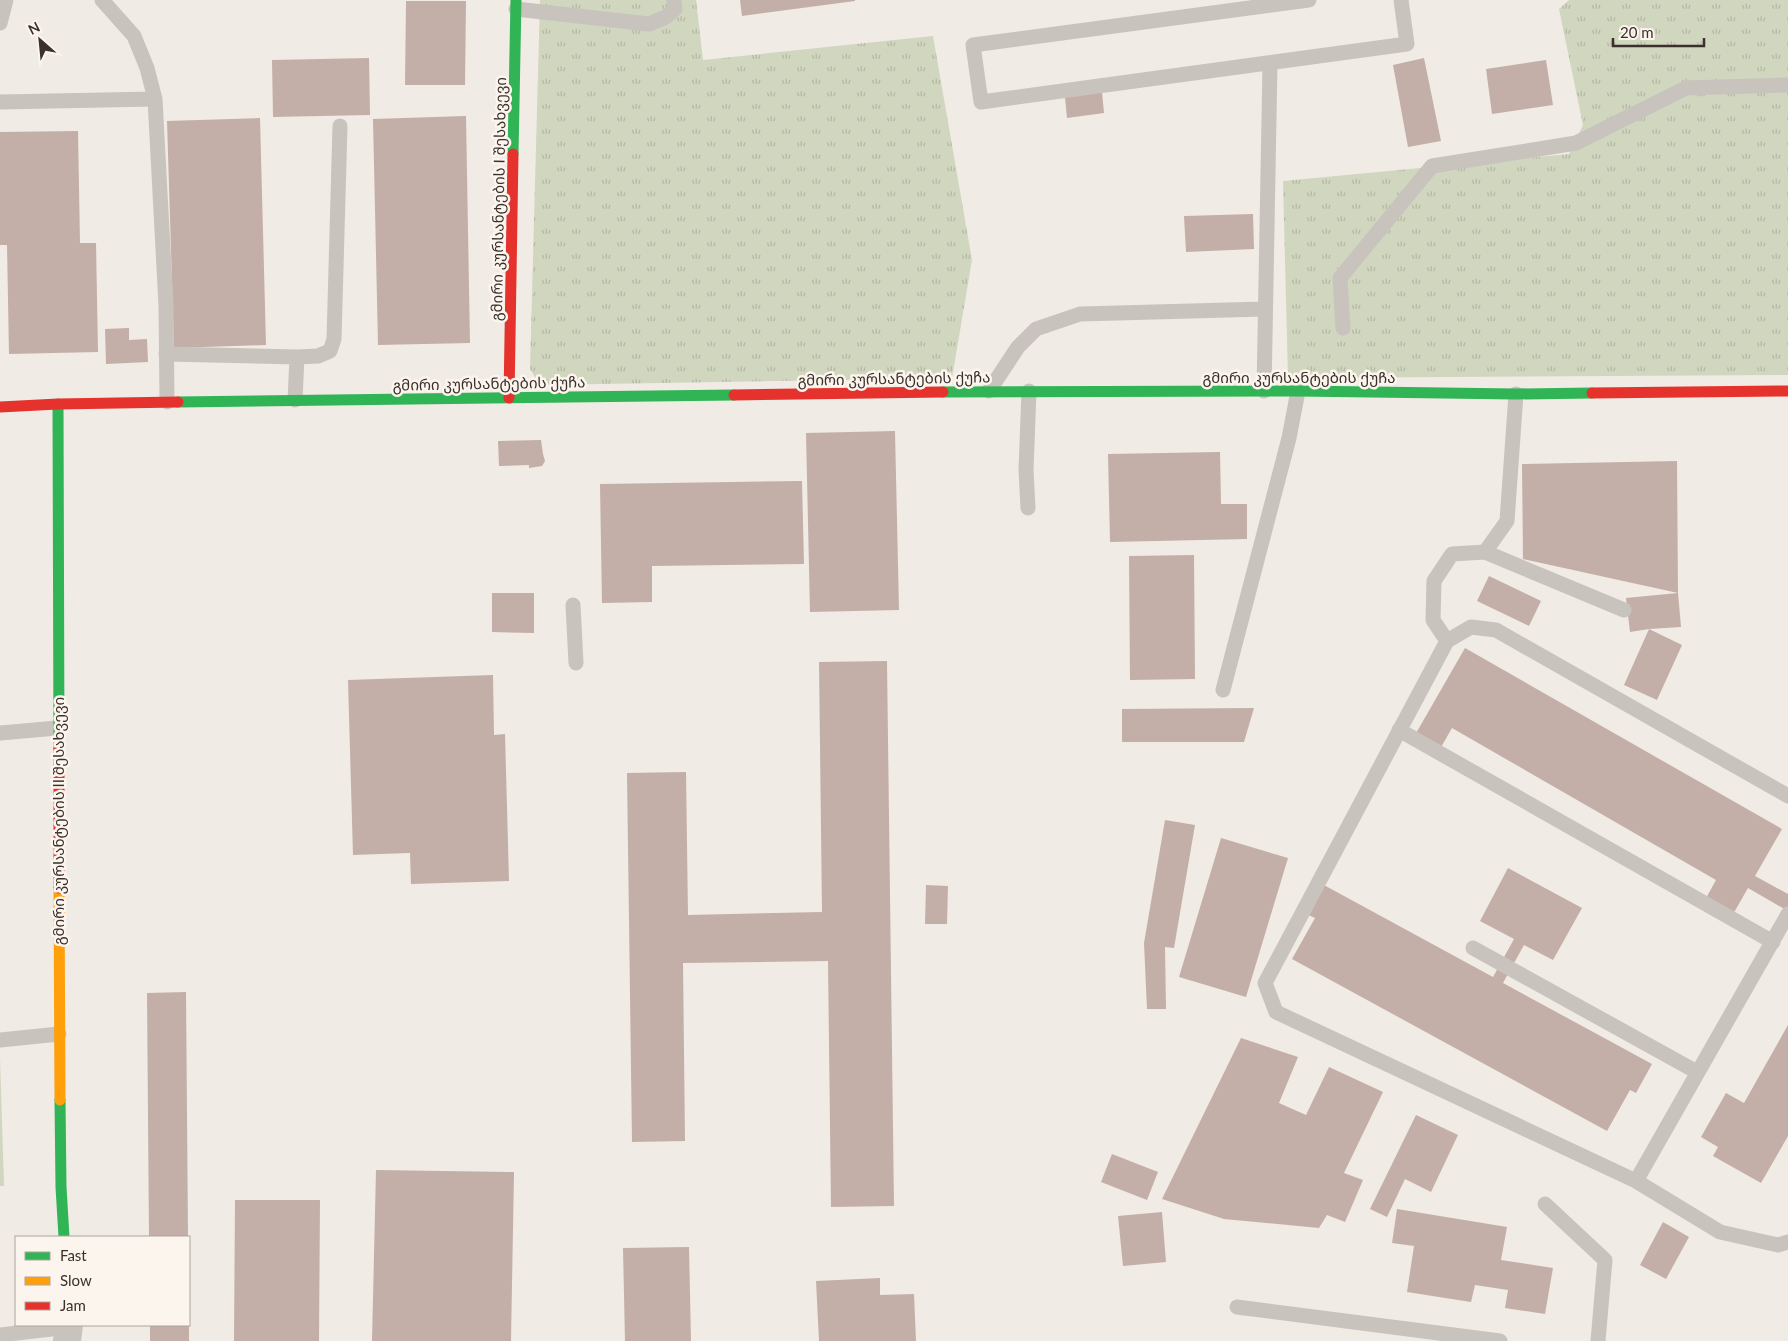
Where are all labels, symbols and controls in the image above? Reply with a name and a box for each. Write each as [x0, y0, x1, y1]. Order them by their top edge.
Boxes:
north arrow [15, 15, 65, 65]
scale bar [1613, 15, 1704, 47]
text: N [25, 18, 43, 38]
text: 20 m [1620, 23, 1654, 41]
street label: გმირი კურსანტების I შესახვევი [487, 77, 510, 321]
street label: გმირი კურსანტების ქუჩა [797, 367, 991, 390]
street label: გმირი კურსანტების ქუჩა [1203, 368, 1395, 387]
street label: გმირი კურსანტების ქუჩა [392, 372, 586, 395]
street label: გმირი კურსანტების II შესახვევი [49, 697, 68, 945]
legend [15, 1236, 190, 1326]
text: Fast [60, 1246, 87, 1264]
text: Slow [60, 1271, 92, 1289]
text: Jam [60, 1296, 86, 1314]

